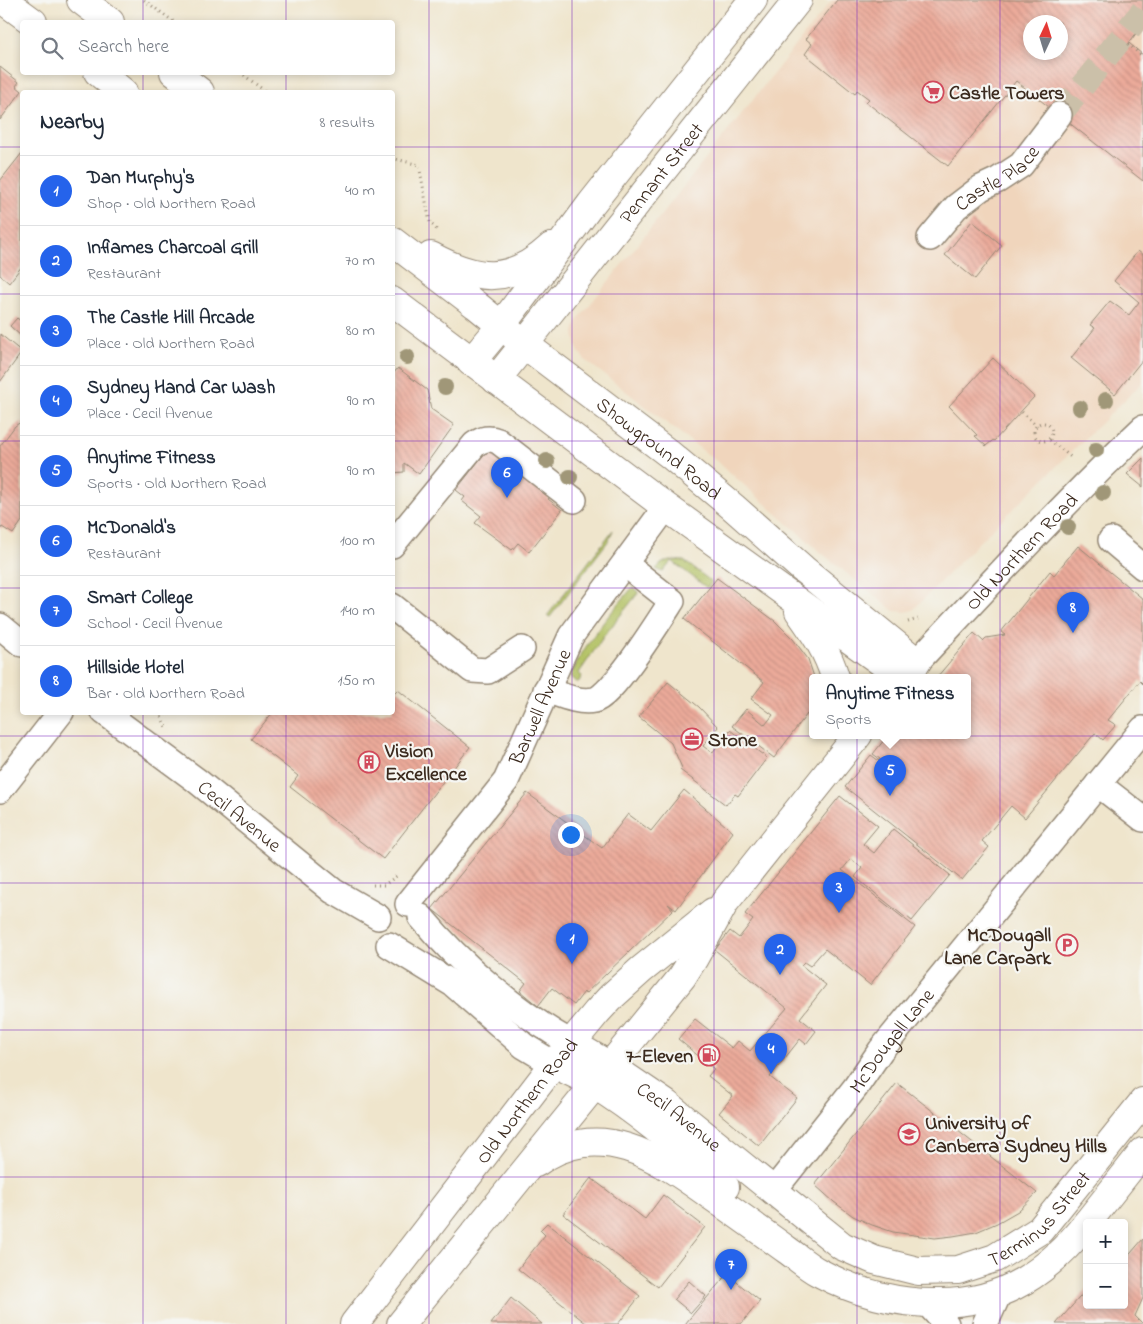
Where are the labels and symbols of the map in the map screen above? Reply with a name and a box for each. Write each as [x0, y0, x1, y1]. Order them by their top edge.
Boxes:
north arrow [1023, 15, 1068, 60]
supermarket icon: Castle Towers [921, 80, 945, 104]
place label: Castle Towers [949, 80, 1065, 109]
street label: Pennant Street [614, 117, 712, 231]
street label: Castle Place [950, 140, 1048, 220]
street label: Showground Road [589, 391, 727, 508]
pin: 6 [491, 457, 523, 498]
street label: Old Northern Road [960, 488, 1086, 618]
pin: 8 [1057, 592, 1089, 633]
street label: Barwell Avenue [503, 645, 580, 771]
office icon: Stone [680, 727, 704, 751]
place label: Stone [708, 727, 758, 756]
place label: Vision Excellence [384, 738, 468, 790]
building icon: Vision Excellence [357, 750, 381, 774]
pin: 5 [874, 755, 906, 796]
street label: Cecil Avenue [190, 775, 287, 861]
your location [558, 822, 584, 848]
pin: 3 [823, 872, 855, 913]
place label: McDougall Lane Carpark [944, 922, 1052, 974]
pin: 1 [556, 923, 588, 964]
parking icon: McDougall Lane Carpark [1055, 933, 1079, 957]
pin: 2 [764, 934, 796, 975]
street label: McDougall Lane [843, 983, 943, 1100]
street label: Old Northern Road [470, 1033, 586, 1171]
pin: 4 [755, 1033, 787, 1074]
place label: 7-Eleven [626, 1043, 693, 1072]
fuel station icon: 7-Eleven [697, 1043, 721, 1067]
street label: Cecil Avenue [630, 1076, 727, 1160]
place label: University of Canberra Sydney Hills [925, 1110, 1107, 1163]
school or university icon: University of Canberra Sydney Hills [897, 1122, 921, 1146]
street label: Terminus Street [985, 1165, 1099, 1276]
pin: 7 [715, 1249, 747, 1290]

